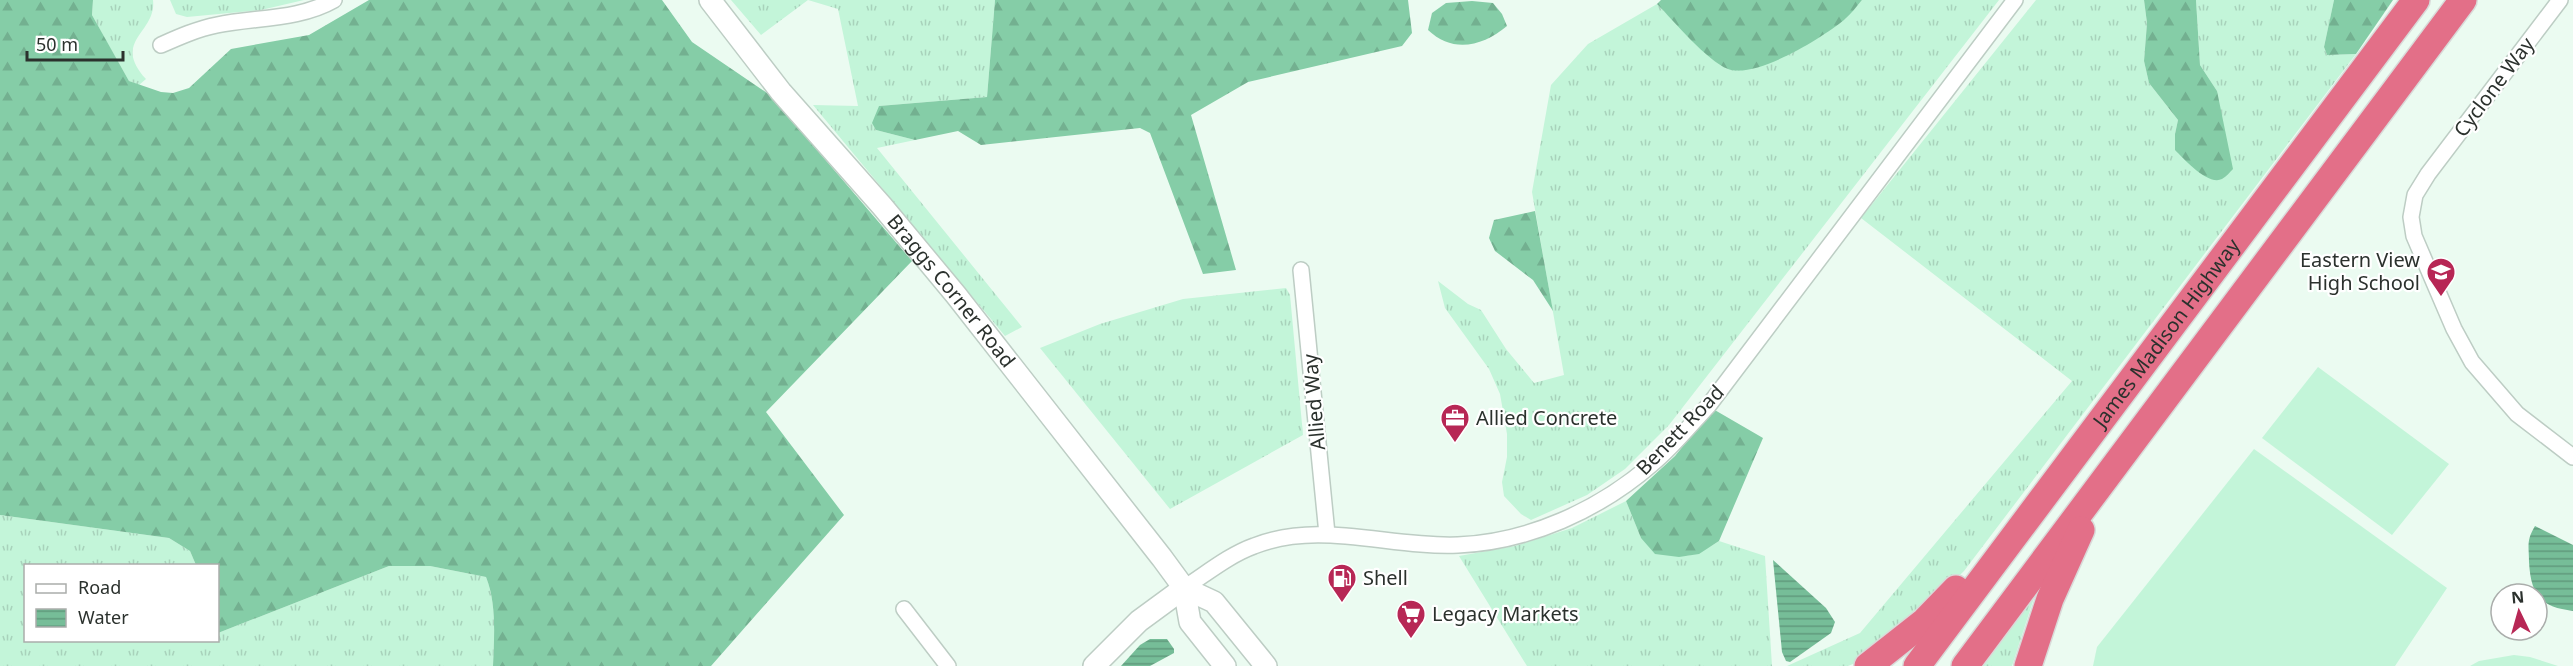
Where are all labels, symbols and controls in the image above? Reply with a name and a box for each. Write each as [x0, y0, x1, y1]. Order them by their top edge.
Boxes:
scale bar [27, 24, 123, 62]
street label: Cyclone Way [2447, 31, 2540, 142]
text: 50 m [36, 32, 78, 56]
street label: Braggs Corner Road [881, 208, 1022, 373]
street label: James Madison Highway [2085, 232, 2246, 434]
place label: Eastern View High School [2300, 246, 2420, 296]
school or university icon: Eastern View High School [2425, 256, 2457, 298]
street label: Allied Way [1296, 352, 1331, 451]
street label: Benett Road [1630, 379, 1730, 481]
office icon: Allied Concrete [1439, 402, 1471, 444]
place label: Allied Concrete [1476, 404, 1617, 431]
fuel station icon: Shell [1326, 562, 1358, 604]
legend [24, 564, 219, 642]
place label: Shell [1363, 564, 1408, 591]
text: Road [78, 575, 121, 599]
north arrow [2489, 582, 2549, 642]
text: N [2510, 586, 2525, 609]
supermarket icon: Legacy Markets [1395, 598, 1427, 640]
place label: Legacy Markets [1432, 600, 1579, 627]
text: Water [78, 605, 129, 629]

